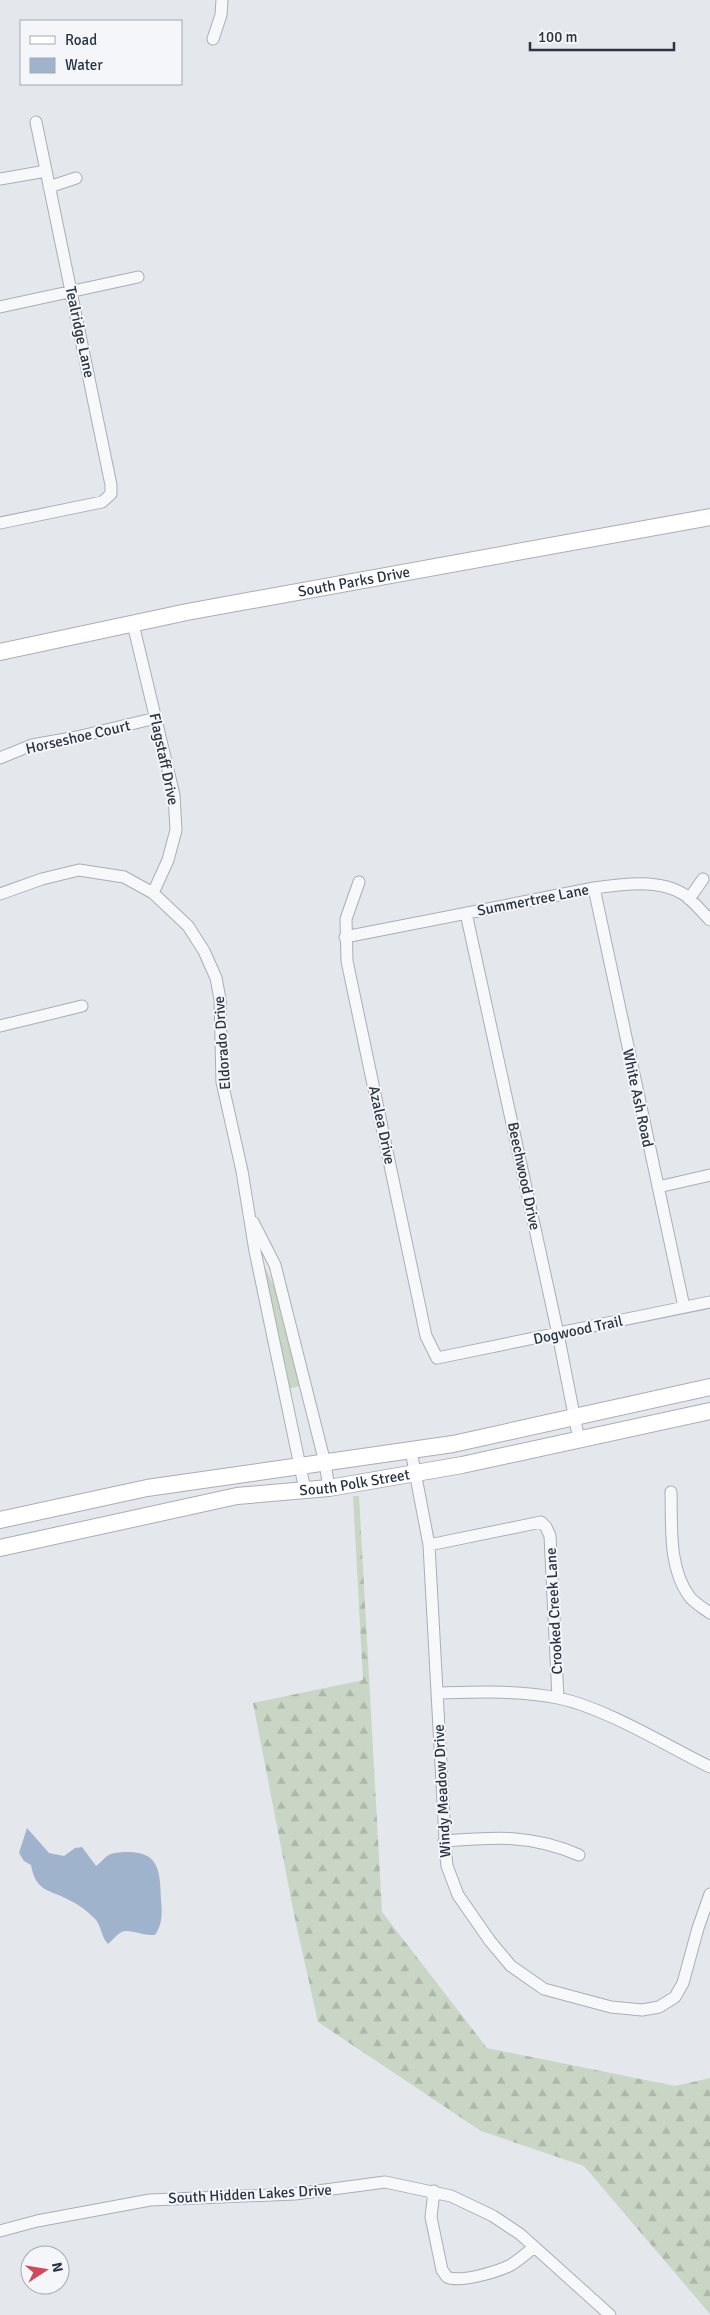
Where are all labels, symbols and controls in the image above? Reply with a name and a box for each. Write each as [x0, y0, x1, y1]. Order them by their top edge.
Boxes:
legend [20, 20, 182, 85]
scale bar [530, 20, 674, 52]
text: 100 m [538, 28, 578, 46]
text: Road [65, 31, 97, 49]
text: Water [65, 56, 103, 74]
street label: Tealridge Lane [62, 285, 98, 379]
street label: South Parks Drive [297, 563, 411, 601]
street label: Flagstaff Drive [145, 711, 183, 807]
street label: Horseshoe Court [24, 716, 132, 758]
street label: Summertree Lane [476, 880, 590, 920]
street label: Eldorado Drive [210, 995, 234, 1091]
street label: White Ash Road [619, 1047, 657, 1149]
street label: Azalea Drive [365, 1084, 399, 1166]
street label: Beechwood Drive [504, 1120, 544, 1232]
street label: Dogwood Trail [532, 1312, 624, 1348]
street label: South Polk Street [299, 1465, 411, 1500]
street label: Crooked Creek Lane [542, 1547, 566, 1675]
street label: Windy Meadow Drive [430, 1724, 454, 1858]
street label: South Hidden Lakes Drive [168, 2181, 332, 2207]
north arrow [20, 2245, 70, 2295]
text: N [48, 2261, 67, 2274]

